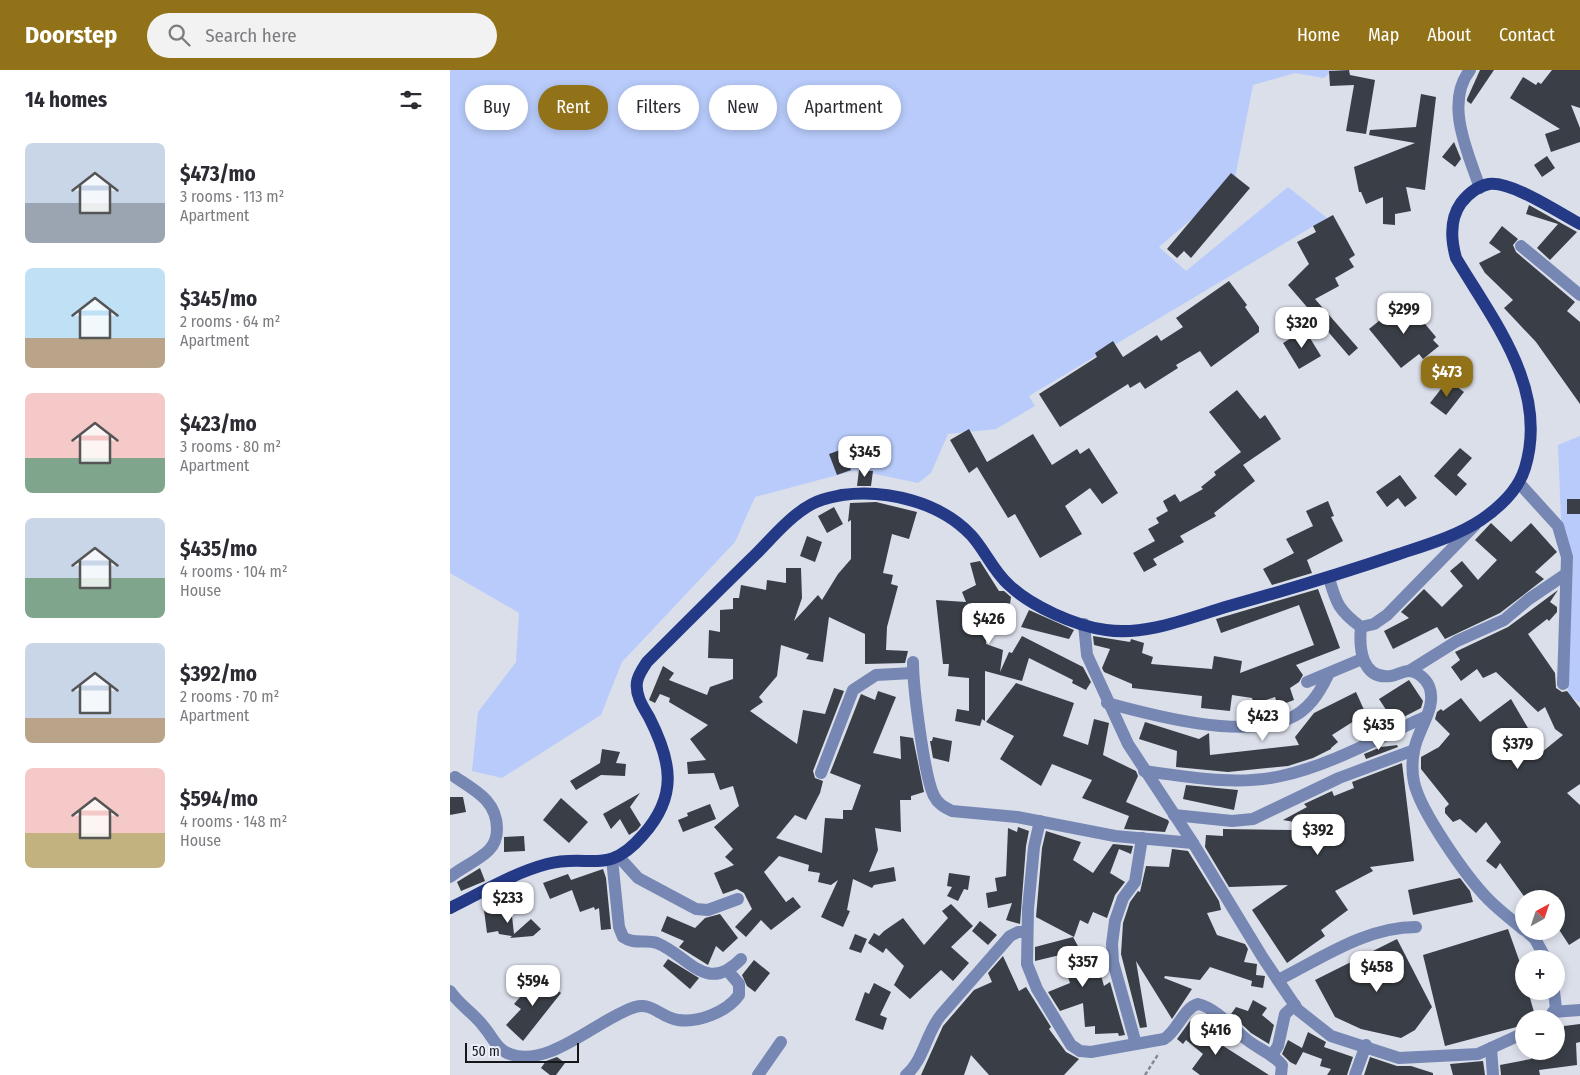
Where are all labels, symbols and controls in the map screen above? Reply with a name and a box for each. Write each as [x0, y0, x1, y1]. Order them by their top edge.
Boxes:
search box [147, 13, 497, 58]
text: Doorstep [25, 21, 117, 49]
icon: search [165, 21, 193, 49]
text: Search here [205, 24, 297, 47]
text: Home [1297, 24, 1340, 46]
text: Map [1368, 24, 1399, 46]
text: About [1427, 24, 1471, 46]
text: Contact [1499, 24, 1555, 46]
chip: Buy [465, 85, 528, 130]
chip: Rent [538, 85, 608, 130]
chip: Filters [618, 85, 699, 130]
chip: New [709, 85, 777, 130]
chip: Apartment [787, 85, 901, 130]
icon: filters [397, 86, 425, 114]
text: 14 homes [25, 87, 107, 113]
text: $473/mo [180, 161, 256, 187]
icon: home [65, 163, 125, 223]
text: 3 rooms · 113 m² [180, 187, 284, 206]
text: Apartment [180, 206, 249, 225]
text: $345/mo [180, 286, 257, 312]
icon: home [65, 288, 125, 348]
pin: $299 [1374, 292, 1434, 335]
text: $299 [1388, 299, 1420, 318]
pin: $320 [1272, 306, 1332, 349]
text: 2 rooms · 64 m² [180, 312, 280, 331]
text: $320 [1286, 313, 1318, 332]
text: Apartment [180, 331, 249, 350]
pin: $473 [1417, 356, 1477, 398]
text: $473 [1432, 362, 1462, 381]
text: $423/mo [180, 411, 257, 437]
icon: home [65, 413, 125, 473]
pin: $345 [835, 436, 895, 478]
text: 3 rooms · 80 m² [180, 437, 281, 456]
text: $345 [849, 442, 881, 461]
text: Apartment [180, 456, 249, 475]
text: $435/mo [180, 536, 257, 562]
icon: home [65, 538, 125, 598]
text: 4 rooms · 104 m² [180, 562, 288, 581]
text: House [180, 581, 221, 600]
pin: $426 [959, 602, 1019, 645]
text: $426 [973, 609, 1005, 628]
text: $392/mo [180, 661, 257, 687]
icon: home [65, 663, 125, 723]
text: 2 rooms · 70 m² [180, 687, 279, 706]
pin: $423 [1233, 700, 1293, 742]
text: Apartment [180, 706, 249, 725]
text: $423 [1248, 706, 1279, 725]
pin: $435 [1349, 708, 1409, 751]
text: $435 [1363, 715, 1395, 734]
pin: $379 [1488, 728, 1548, 770]
text: $379 [1503, 734, 1533, 753]
text: $594/mo [180, 786, 258, 812]
icon: home [65, 788, 125, 848]
text: 4 rooms · 148 m² [180, 812, 287, 831]
pin: $392 [1288, 814, 1348, 856]
text: $392 [1303, 820, 1333, 839]
text: House [180, 831, 221, 850]
pin: $233 [478, 882, 538, 924]
text: $233 [493, 888, 523, 907]
north arrow [1515, 890, 1565, 940]
map controls [1515, 890, 1565, 1060]
pin: $357 [1053, 946, 1113, 988]
pin: $458 [1347, 950, 1407, 993]
button: + [1515, 950, 1565, 1000]
text: $357 [1068, 952, 1098, 971]
text: $458 [1361, 957, 1393, 976]
pin: $594 [503, 964, 563, 1007]
text: $594 [517, 971, 549, 990]
button: − [1515, 1010, 1565, 1060]
pin: $416 [1186, 1014, 1246, 1056]
text: $416 [1201, 1020, 1231, 1039]
scale bar [465, 1040, 579, 1063]
text: 50 m [472, 1043, 500, 1060]

